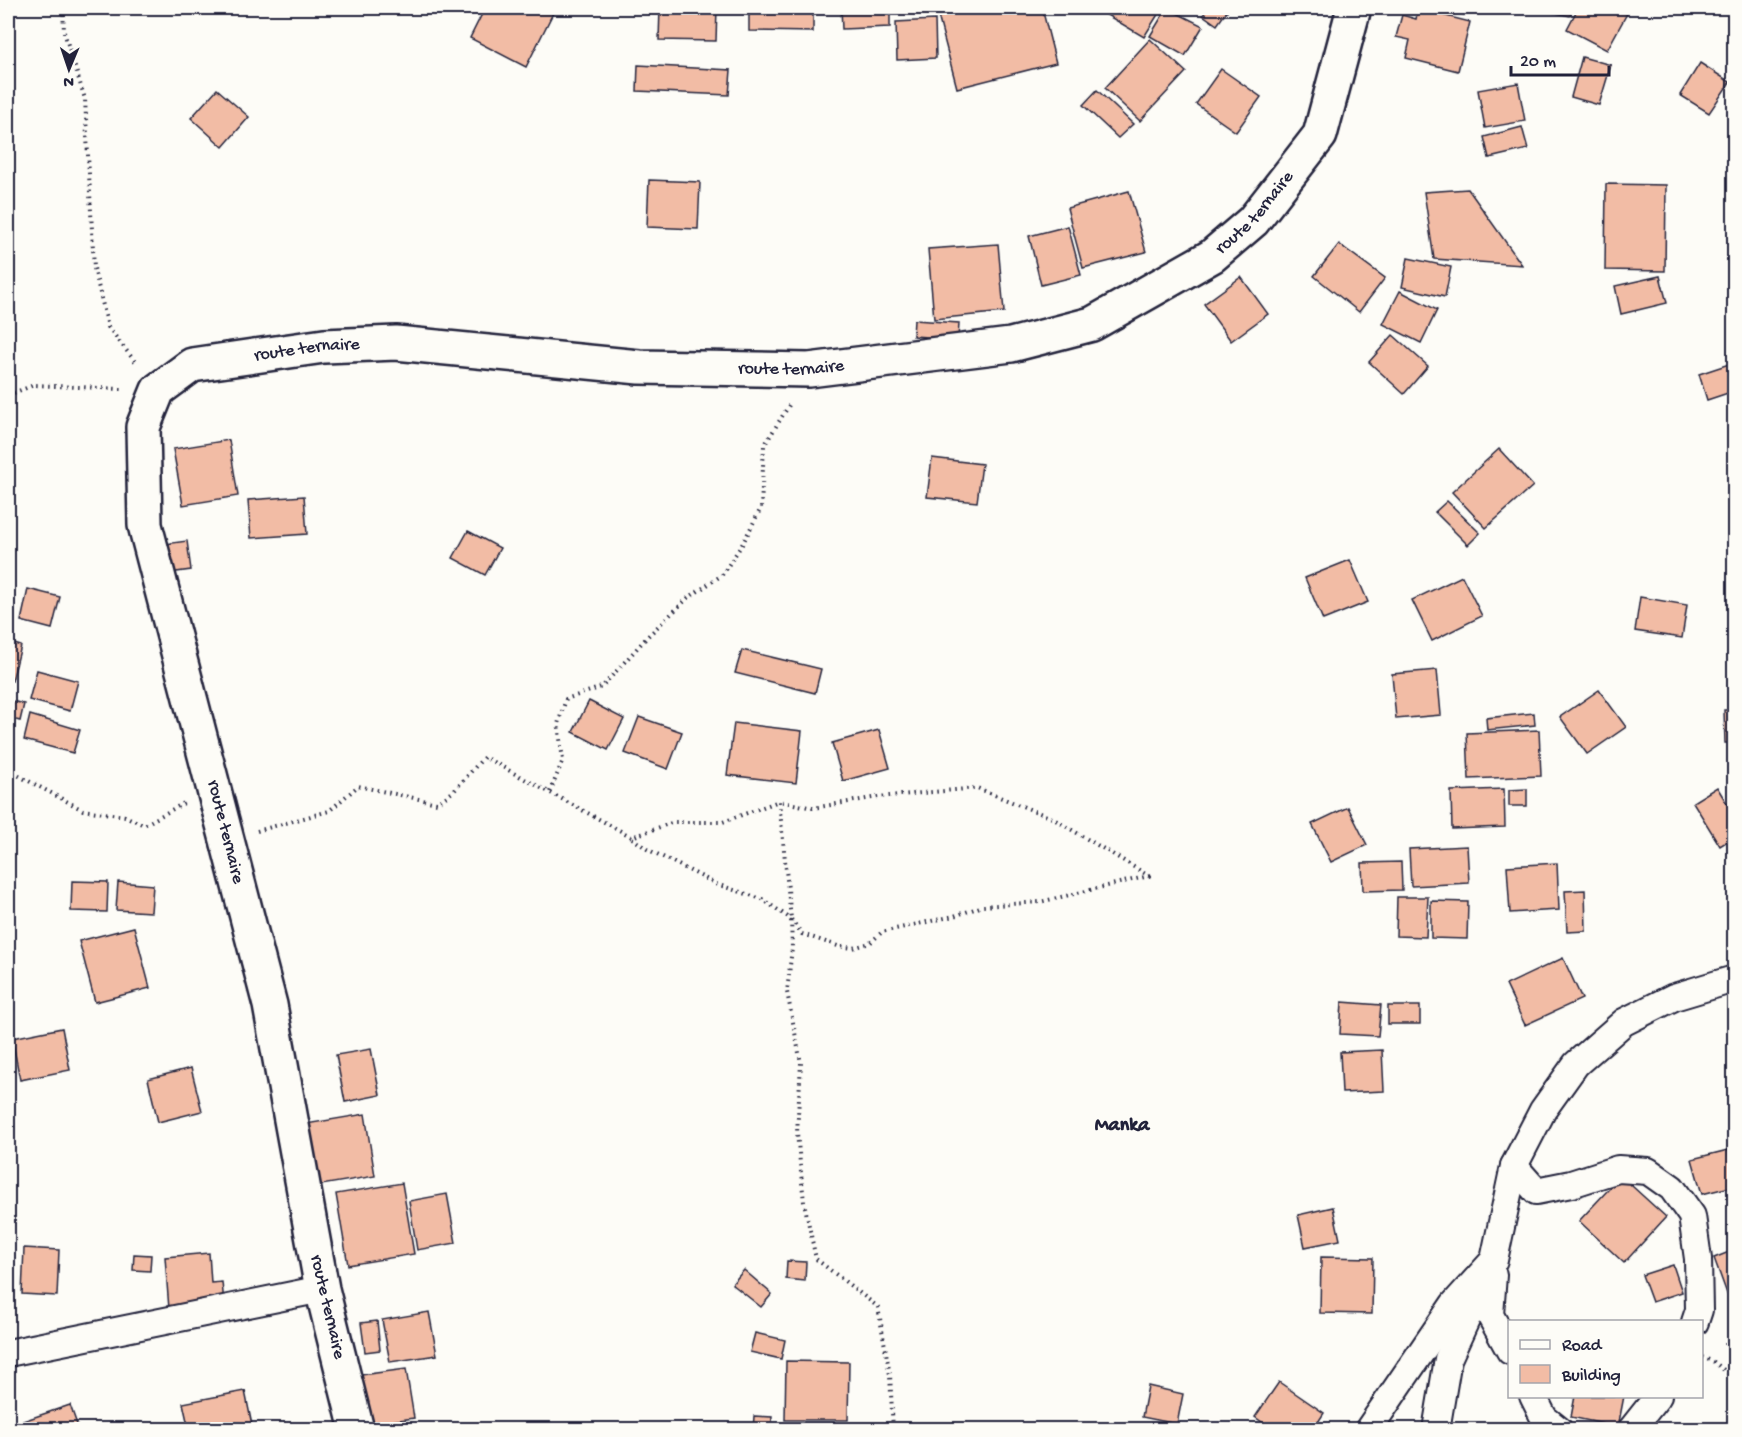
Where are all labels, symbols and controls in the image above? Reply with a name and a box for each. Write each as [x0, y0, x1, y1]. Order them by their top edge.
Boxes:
north arrow [39, 39, 99, 99]
scale bar [1511, 39, 1608, 77]
text: 20 m [1520, 52, 1556, 73]
text: N [62, 71, 74, 90]
street label: route ternaire [1211, 166, 1299, 259]
street label: route ternaire [253, 334, 361, 366]
street label: route ternaire [738, 355, 846, 381]
street label: route ternaire [202, 778, 248, 887]
district label: Manka [1095, 1115, 1150, 1138]
street label: route ternaire [305, 1253, 349, 1362]
legend [1508, 1320, 1703, 1398]
text: Road [1562, 1336, 1603, 1357]
text: Building [1561, 1366, 1621, 1387]

